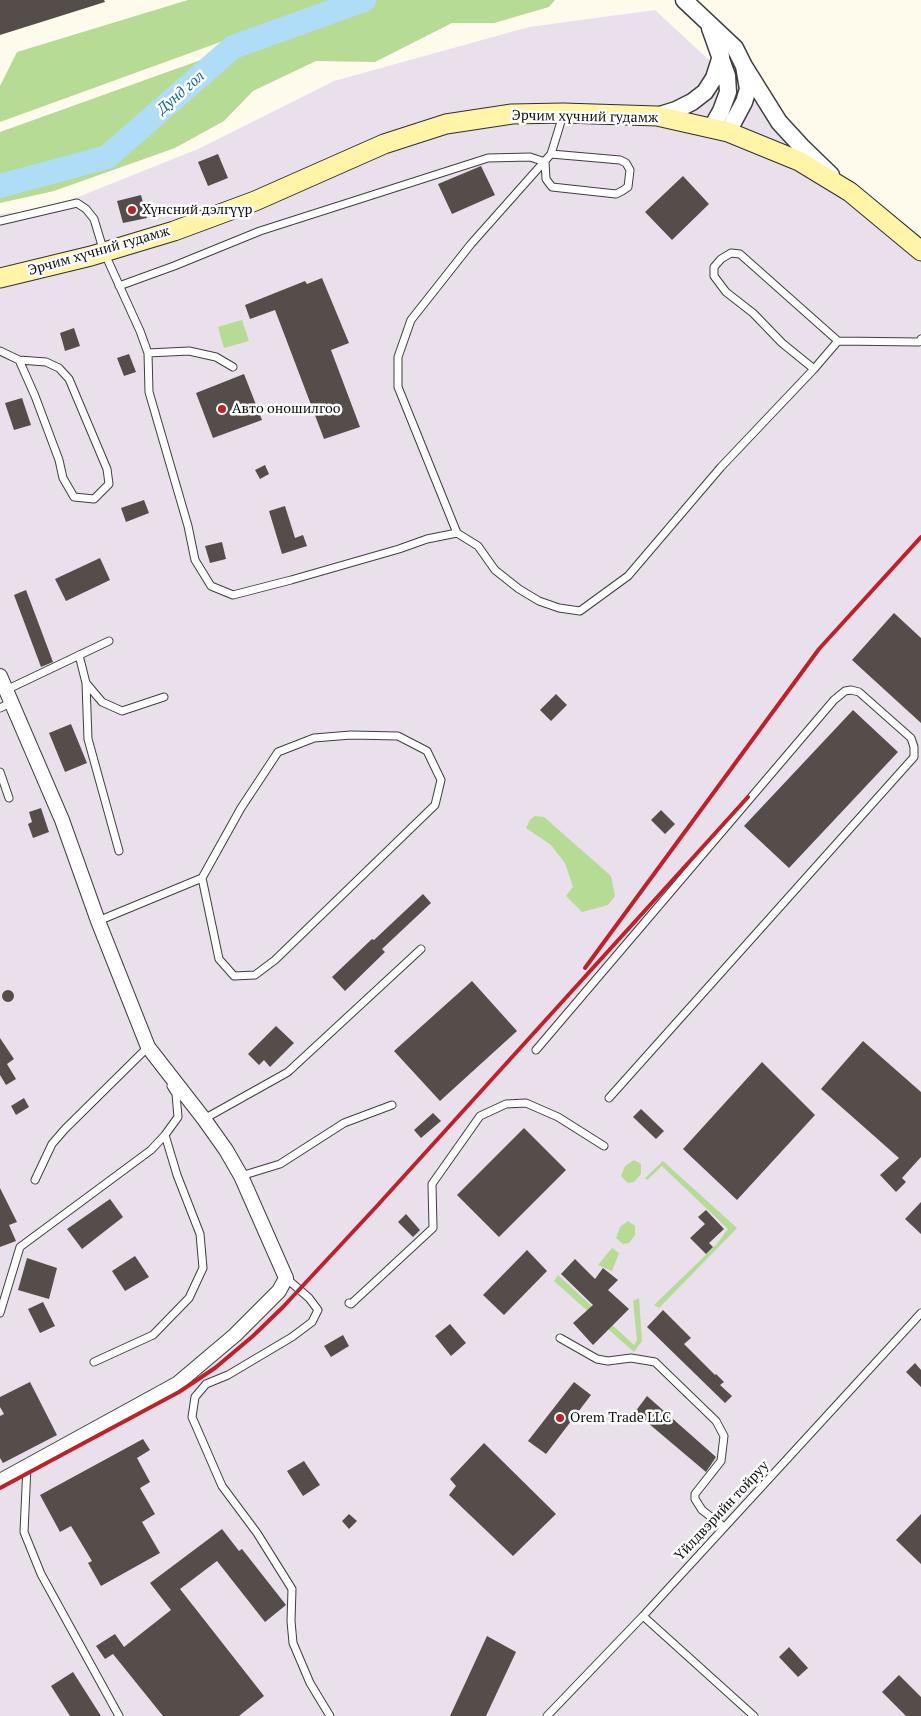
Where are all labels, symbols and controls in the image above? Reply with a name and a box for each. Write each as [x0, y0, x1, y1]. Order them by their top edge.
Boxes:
water label: Дунд гол [153, 67, 209, 119]
street label: Эрчим хүчний гудамж [512, 107, 658, 127]
place label: Хүнсний дэлгүүр [142, 202, 253, 218]
marker: Хүнсний дэлгүүр [126, 204, 138, 216]
street label: Эрчим хүчний гудамж [26, 223, 172, 279]
place label: Авто оношилгоо [232, 401, 340, 417]
marker: Авто оношилгоо [216, 403, 228, 415]
place label: Orem Trade LLC [570, 1410, 671, 1426]
marker: Orem Trade LLC [554, 1412, 566, 1424]
street label: Үйлдвэрийн тойруу [672, 1458, 772, 1564]

